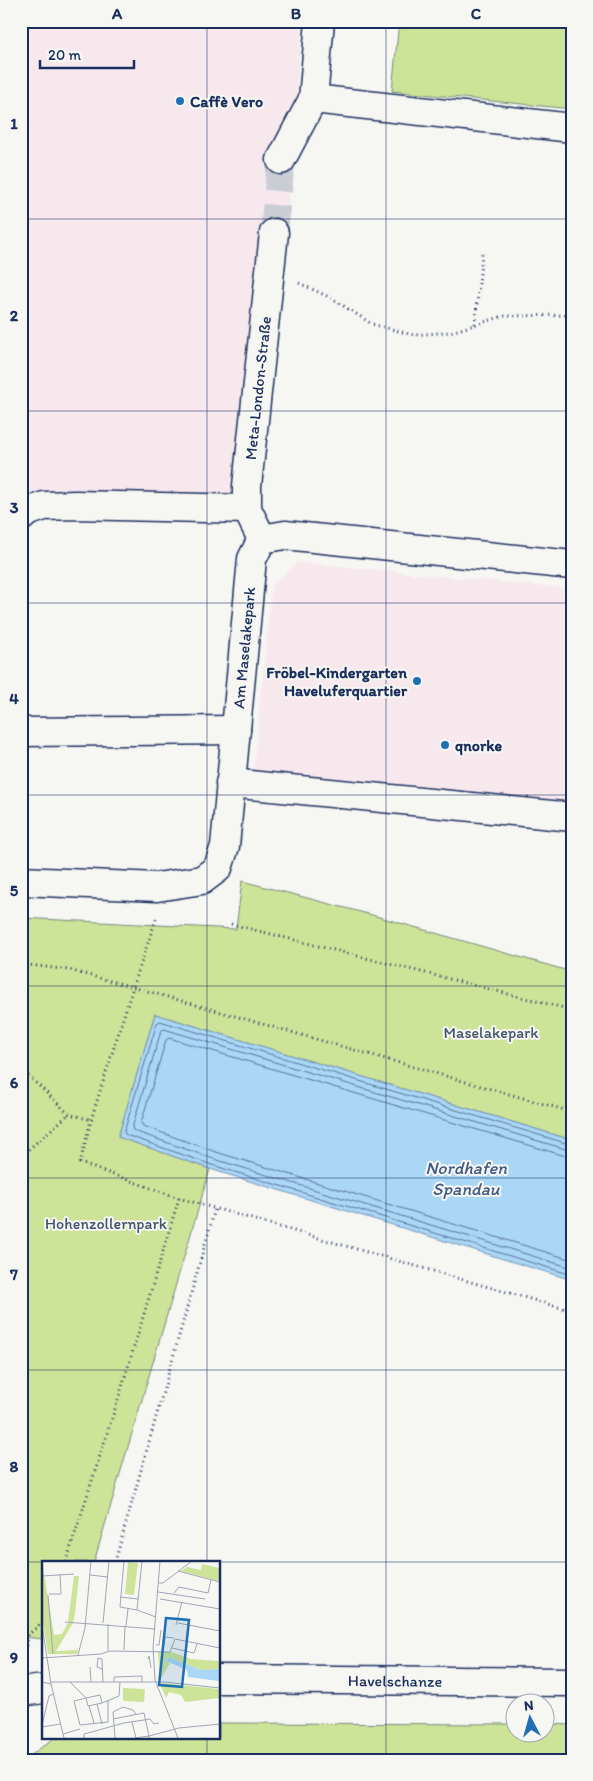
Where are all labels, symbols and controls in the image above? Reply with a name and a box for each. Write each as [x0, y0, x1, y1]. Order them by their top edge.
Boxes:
text: A [111, 4, 123, 23]
text: B [291, 4, 302, 23]
text: C [471, 4, 482, 23]
scale bar [40, 38, 134, 70]
text: 20 m [48, 46, 82, 64]
place label: Caffè Vero [190, 92, 263, 111]
marker: Caffè Vero [174, 95, 186, 107]
text: 1 [10, 114, 18, 133]
text: 2 [10, 306, 19, 325]
street label: Meta-London-Straße [241, 315, 275, 461]
text: 3 [10, 498, 19, 517]
street label: Am Maselakepark [229, 585, 259, 709]
place label: Fröbel-Kindergarten Haveluferquartier [266, 663, 408, 701]
marker: Fröbel-Kindergarten Haveluferquartier [411, 675, 423, 687]
text: 4 [9, 689, 19, 708]
place label: qnorke [455, 736, 503, 756]
marker: qnorke [439, 739, 451, 751]
text: 5 [10, 881, 19, 900]
park label: Maselakepark [443, 1023, 539, 1042]
text: 6 [10, 1073, 19, 1092]
water label: Nordhafen Spandau [425, 1157, 507, 1200]
park label: Hohenzollernpark [45, 1214, 168, 1233]
text: 7 [9, 1265, 18, 1284]
text: 8 [10, 1457, 19, 1476]
inset map [42, 1561, 220, 1738]
text: 9 [10, 1648, 18, 1667]
street label: Havelschanze [348, 1671, 442, 1691]
north arrow [506, 1694, 556, 1744]
text: N [523, 1697, 534, 1715]

